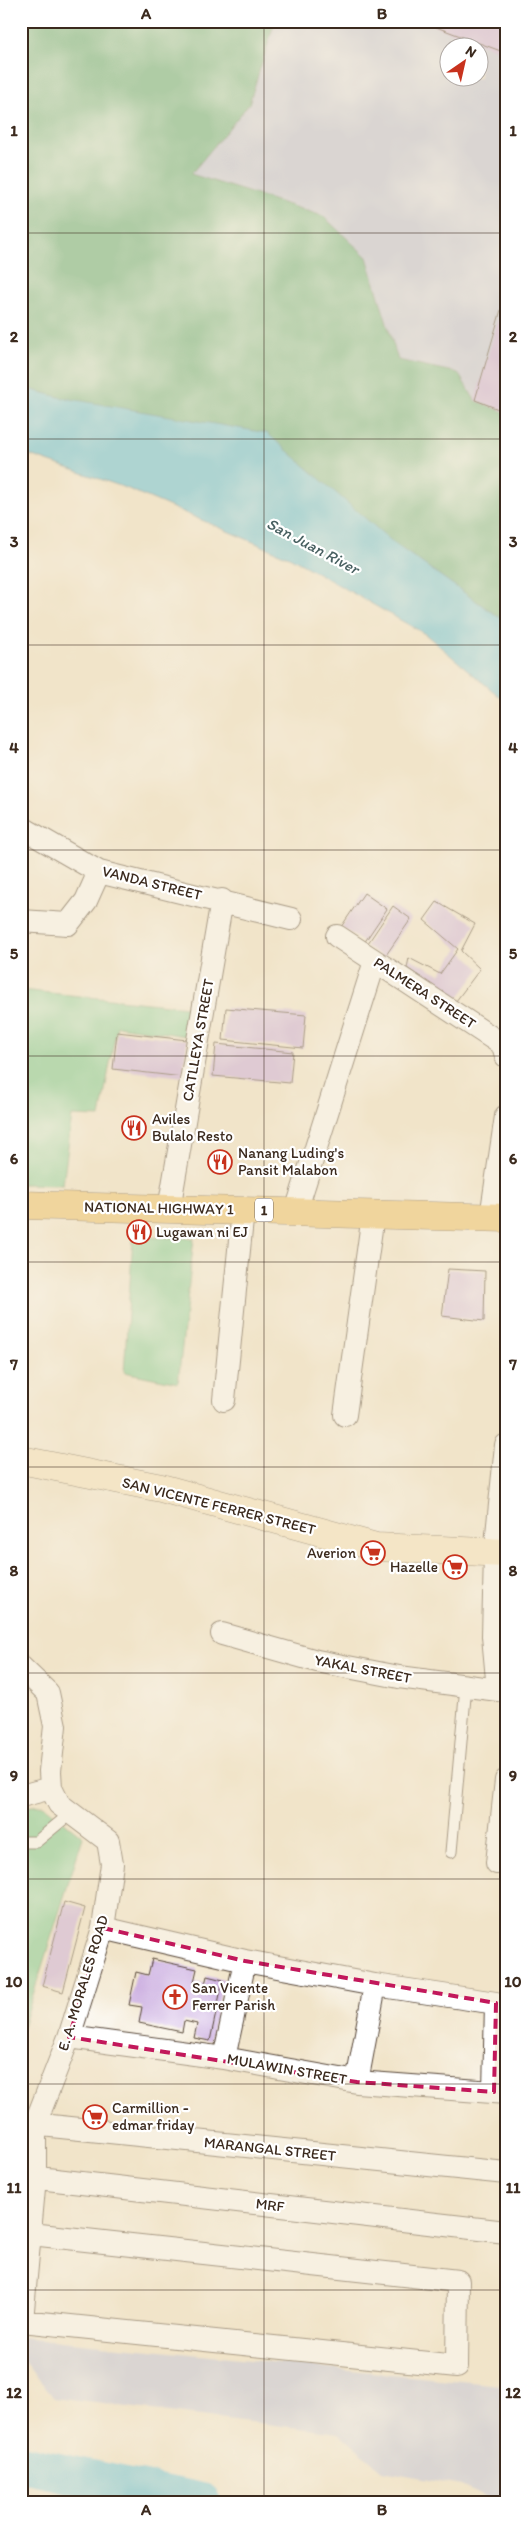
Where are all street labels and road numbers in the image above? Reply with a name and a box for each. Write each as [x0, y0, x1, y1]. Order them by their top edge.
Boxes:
street label: VANDA STREET [100, 862, 204, 904]
street label: PALMERA STREET [370, 953, 480, 1033]
street label: CATLLEYA STREET [178, 977, 218, 1103]
street label: NATIONAL HIGHWAY 1 [84, 1198, 234, 1218]
road number: 1 [255, 1198, 273, 1222]
street label: SAN VICENTE FERRER STREET [120, 1473, 318, 1539]
street label: YAKAL STREET [313, 1651, 414, 1687]
street label: E. A. MORALES ROAD [54, 1913, 112, 2053]
street label: MULAWIN STREET [225, 2050, 349, 2089]
street label: MARANGAL STREET [203, 2133, 337, 2165]
street label: MRF [255, 2194, 286, 2216]

